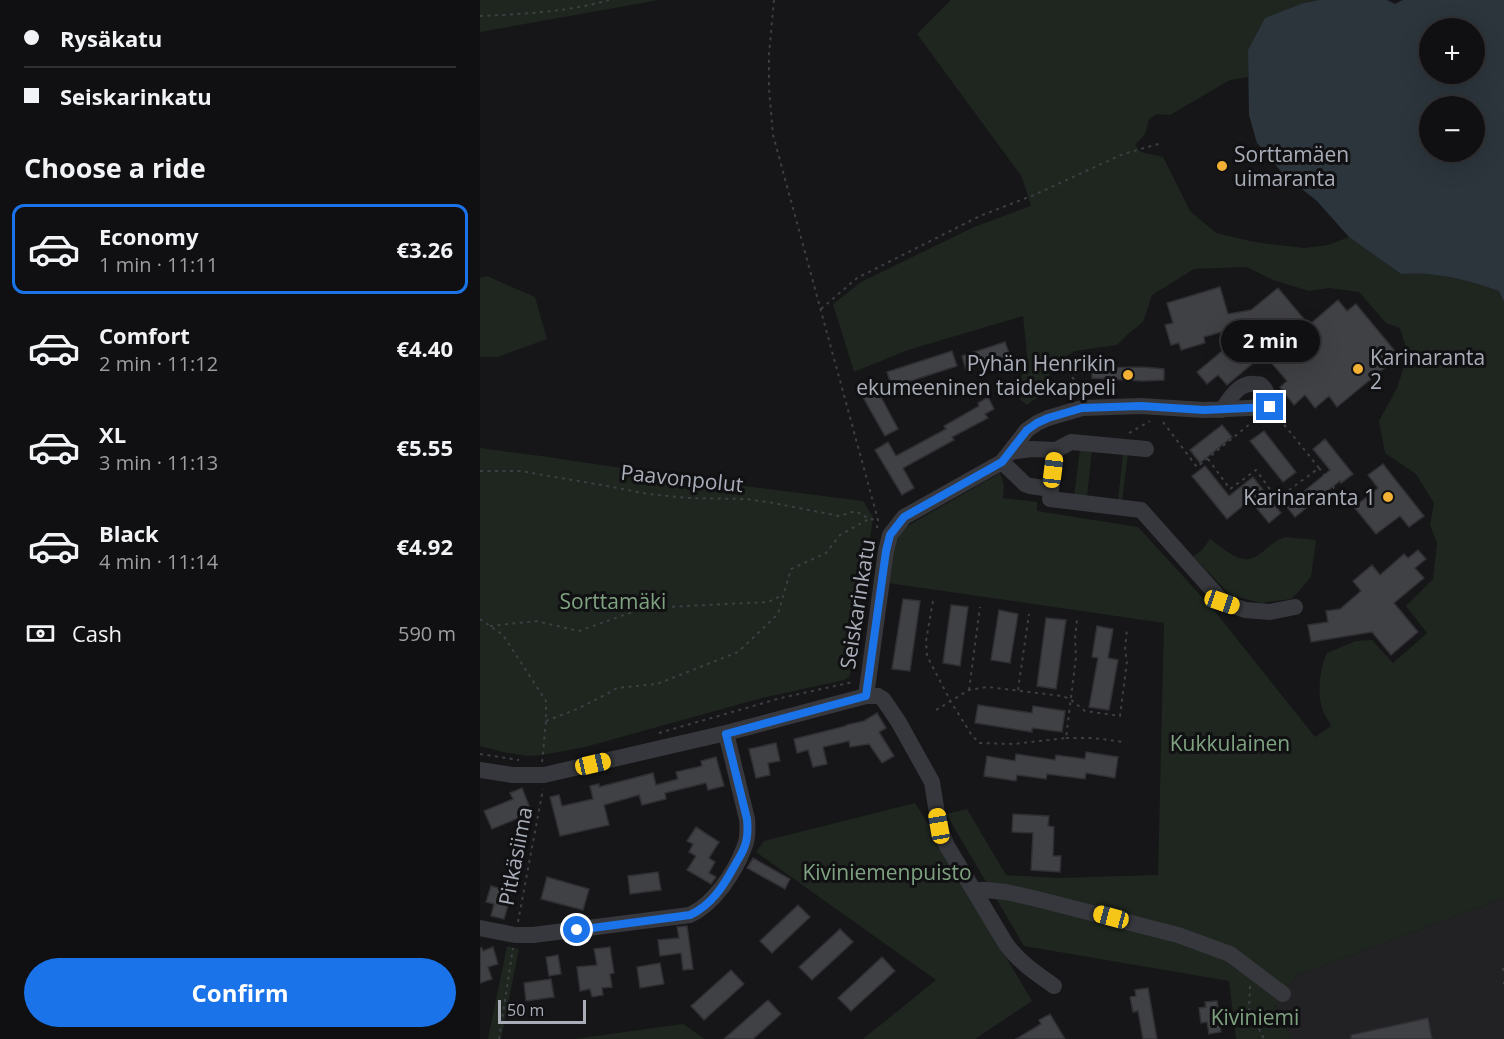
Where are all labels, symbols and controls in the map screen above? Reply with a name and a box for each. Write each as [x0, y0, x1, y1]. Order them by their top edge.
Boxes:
map controls [1419, 18, 1485, 162]
button: + [1419, 18, 1485, 84]
text: Rysäkatu [60, 23, 162, 53]
text: Seiskarinkatu [60, 81, 212, 111]
button: − [1419, 96, 1485, 162]
place label: Sorttamäen uimaranta [1234, 140, 1349, 192]
text: Choose a ride [24, 149, 206, 186]
marker: Sorttamäen uimaranta [1215, 159, 1229, 173]
text: Economy [99, 221, 198, 251]
icon: car [27, 222, 81, 276]
text: €3.26 [396, 234, 453, 264]
text: 1 min · 11:11 [99, 251, 218, 278]
text: Comfort [99, 320, 190, 350]
callout: 2 min [1220, 320, 1320, 362]
icon: car [27, 321, 81, 375]
text: 2 min [1243, 327, 1298, 354]
text: €4.40 [396, 333, 453, 363]
place label: Karinaranta 2 [1370, 343, 1485, 395]
place label: Pyhän Henrikin ekumeeninen taidekappeli [856, 349, 1116, 401]
text: 2 min · 11:12 [99, 350, 218, 377]
marker: Karinaranta 2 [1351, 362, 1365, 376]
marker: Pyhän Henrikin ekumeeninen taidekappeli [1121, 368, 1135, 382]
route end [1256, 393, 1283, 420]
text: XL [99, 419, 126, 449]
icon: car [27, 420, 81, 474]
text: €5.55 [396, 432, 453, 462]
text: 3 min · 11:13 [99, 449, 218, 476]
car [1042, 451, 1064, 489]
street label: Paavonpolut [619, 458, 745, 498]
place label: Karinaranta 1 [1243, 483, 1376, 511]
marker: Karinaranta 1 [1381, 490, 1395, 504]
text: Black [99, 518, 159, 548]
icon: car [27, 519, 81, 573]
text: €4.92 [396, 531, 453, 561]
street label: Seiskarinkatu [833, 537, 881, 671]
text: 4 min · 11:14 [99, 548, 218, 575]
park label: Sorttamäki [560, 587, 666, 615]
car [1202, 588, 1242, 616]
icon: cash [24, 617, 57, 650]
text: Cash [72, 618, 122, 648]
text: 590 m [398, 620, 456, 647]
park label: Kukkulainen [1170, 729, 1290, 757]
car [573, 751, 613, 777]
street label: Pitkäsiima [492, 804, 538, 908]
car [927, 807, 951, 845]
park label: Kiviniemenpuisto [802, 858, 972, 886]
car [1091, 904, 1131, 930]
route start [563, 916, 590, 943]
button: Confirm [24, 958, 456, 1027]
scale bar [498, 997, 586, 1024]
text: 50 m [507, 999, 544, 1021]
park label: Kiviniemi [1211, 1003, 1299, 1031]

